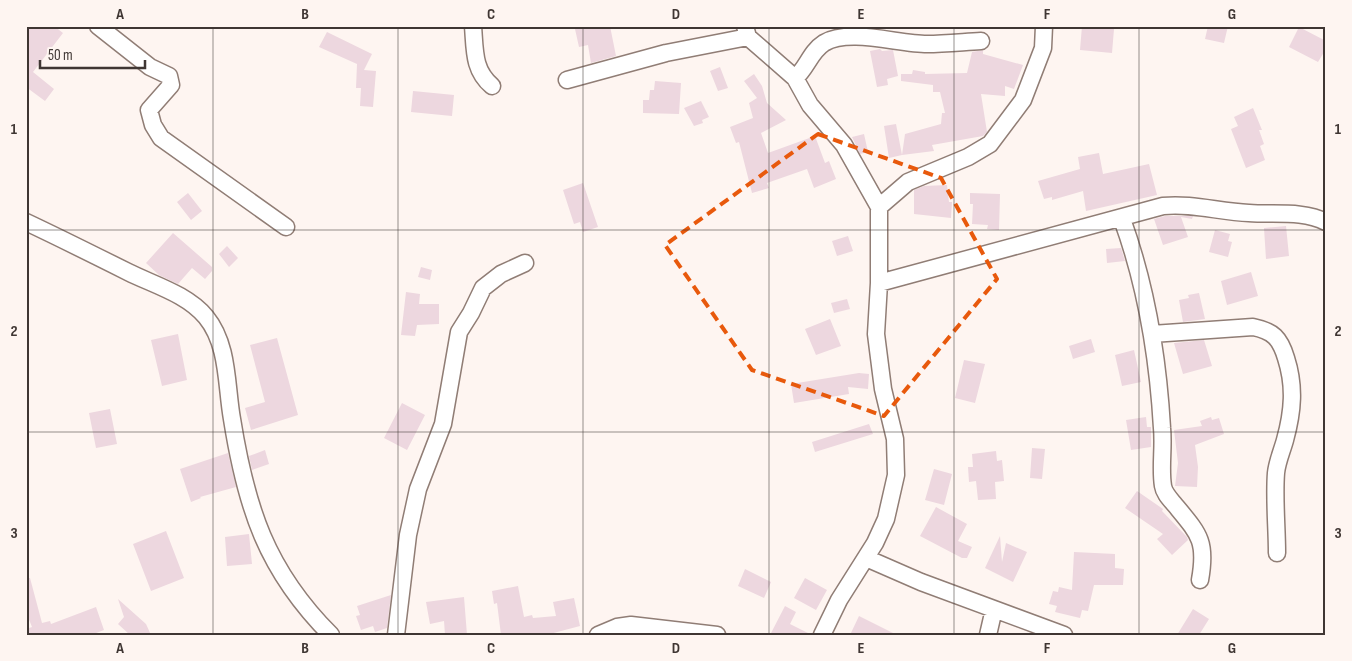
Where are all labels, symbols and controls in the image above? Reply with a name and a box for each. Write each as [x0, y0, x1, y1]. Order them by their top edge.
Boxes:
text: A [115, 5, 124, 24]
text: B [301, 5, 309, 24]
text: C [487, 5, 495, 24]
text: D [672, 5, 680, 24]
text: E [858, 5, 865, 24]
text: F [1044, 5, 1051, 24]
text: G [1228, 5, 1236, 24]
scale bar [40, 38, 145, 70]
text: 50 m [48, 46, 73, 65]
text: 1 [11, 120, 18, 139]
text: 1 [1335, 120, 1342, 139]
text: 2 [10, 322, 18, 341]
text: 2 [1334, 322, 1342, 341]
text: 3 [10, 524, 18, 543]
text: 3 [1334, 524, 1342, 543]
text: A [115, 639, 124, 658]
text: B [301, 639, 309, 658]
text: C [487, 639, 495, 658]
text: D [672, 639, 680, 658]
text: E [858, 639, 865, 658]
text: F [1044, 639, 1051, 658]
text: G [1228, 639, 1236, 658]

